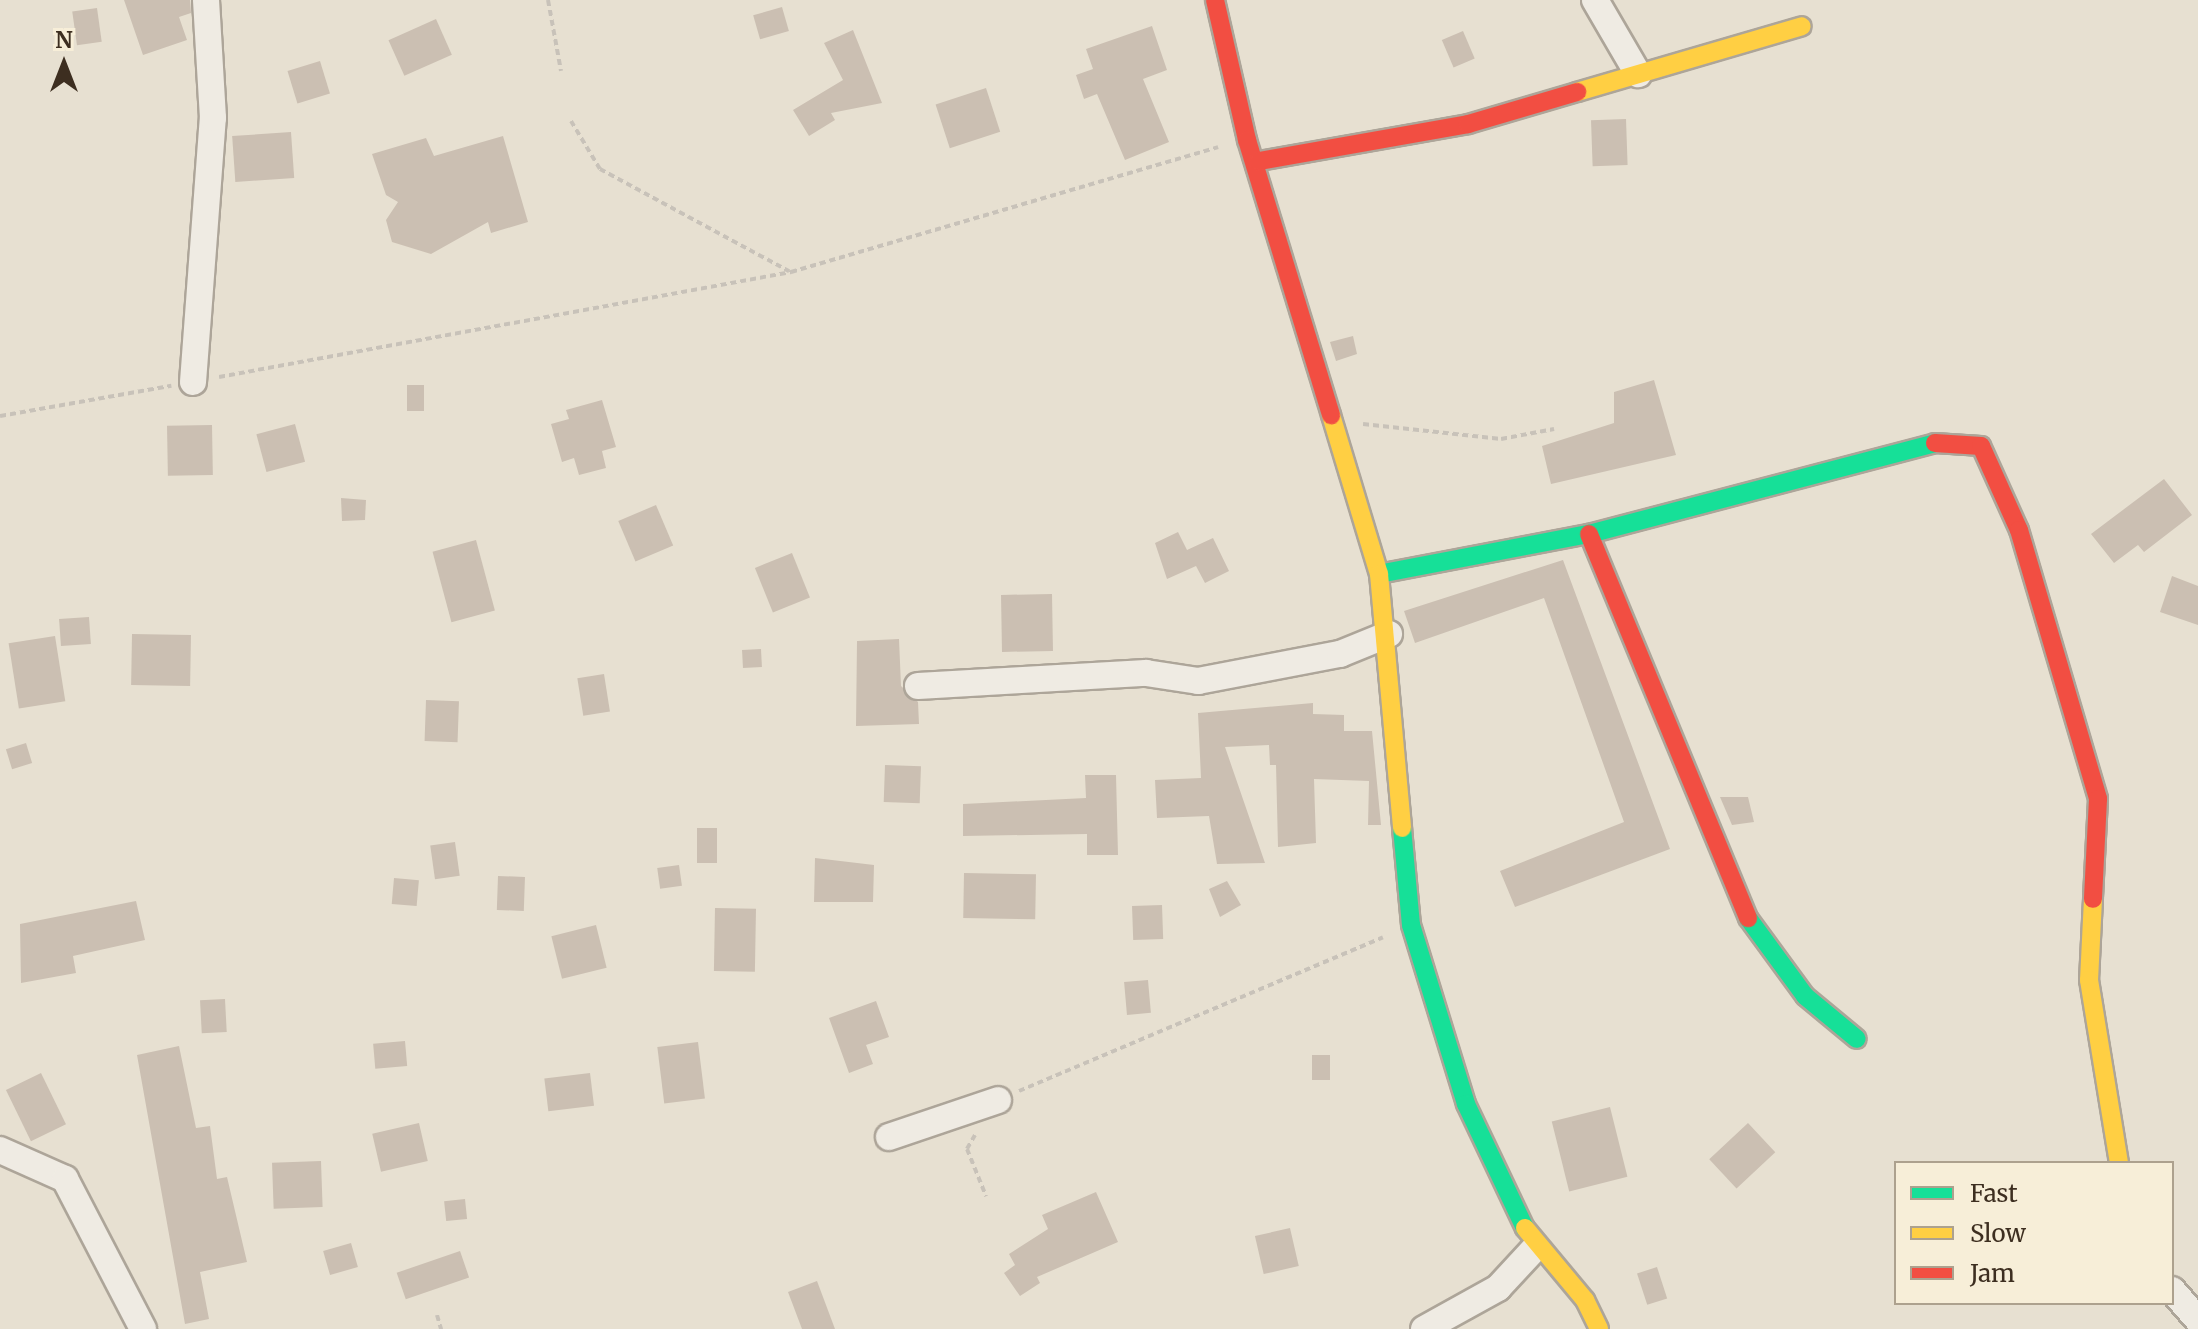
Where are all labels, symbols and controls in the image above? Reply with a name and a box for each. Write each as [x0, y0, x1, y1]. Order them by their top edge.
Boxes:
north arrow [24, 24, 104, 104]
text: N [55, 26, 73, 54]
legend [1894, 1161, 2174, 1305]
text: Fast [1970, 1178, 2018, 1209]
text: Slow [1970, 1218, 2026, 1249]
text: Jam [1970, 1258, 2015, 1289]

